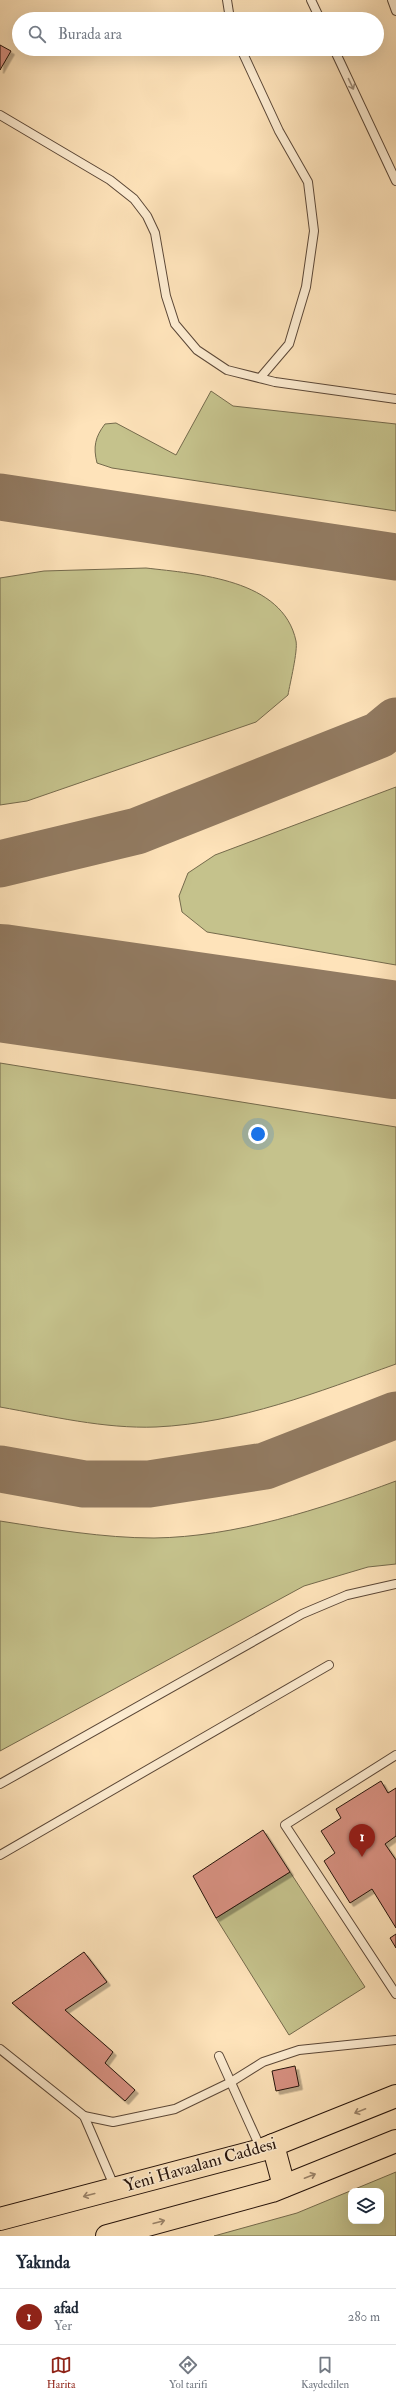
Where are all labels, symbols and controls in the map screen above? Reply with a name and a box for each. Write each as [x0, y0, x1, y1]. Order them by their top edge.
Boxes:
search box [12, 12, 384, 56]
icon: search [26, 23, 48, 45]
text: Burada ara [58, 25, 122, 44]
one-way arrow [348, 78, 355, 90]
your location [248, 1124, 268, 1144]
pin: 1 [349, 1824, 375, 1857]
one-way arrow [354, 2107, 366, 2115]
street label: Yeni Havaalanı Caddesi [121, 2133, 279, 2196]
one-way arrow [303, 2172, 315, 2180]
map controls [348, 2188, 384, 2224]
button: layers [348, 2188, 384, 2224]
one-way arrow [83, 2192, 96, 2200]
one-way arrow [152, 2218, 165, 2225]
text: Yakında [16, 2252, 70, 2273]
text: afad [54, 2299, 79, 2318]
text: 1 [27, 2309, 31, 2325]
text: 280 m [348, 2309, 380, 2325]
text: Yer [54, 2318, 72, 2334]
tab: Harita [47, 2354, 75, 2391]
tab: Yol tarifi [169, 2354, 207, 2391]
tab: Kaydedilen [301, 2354, 349, 2391]

